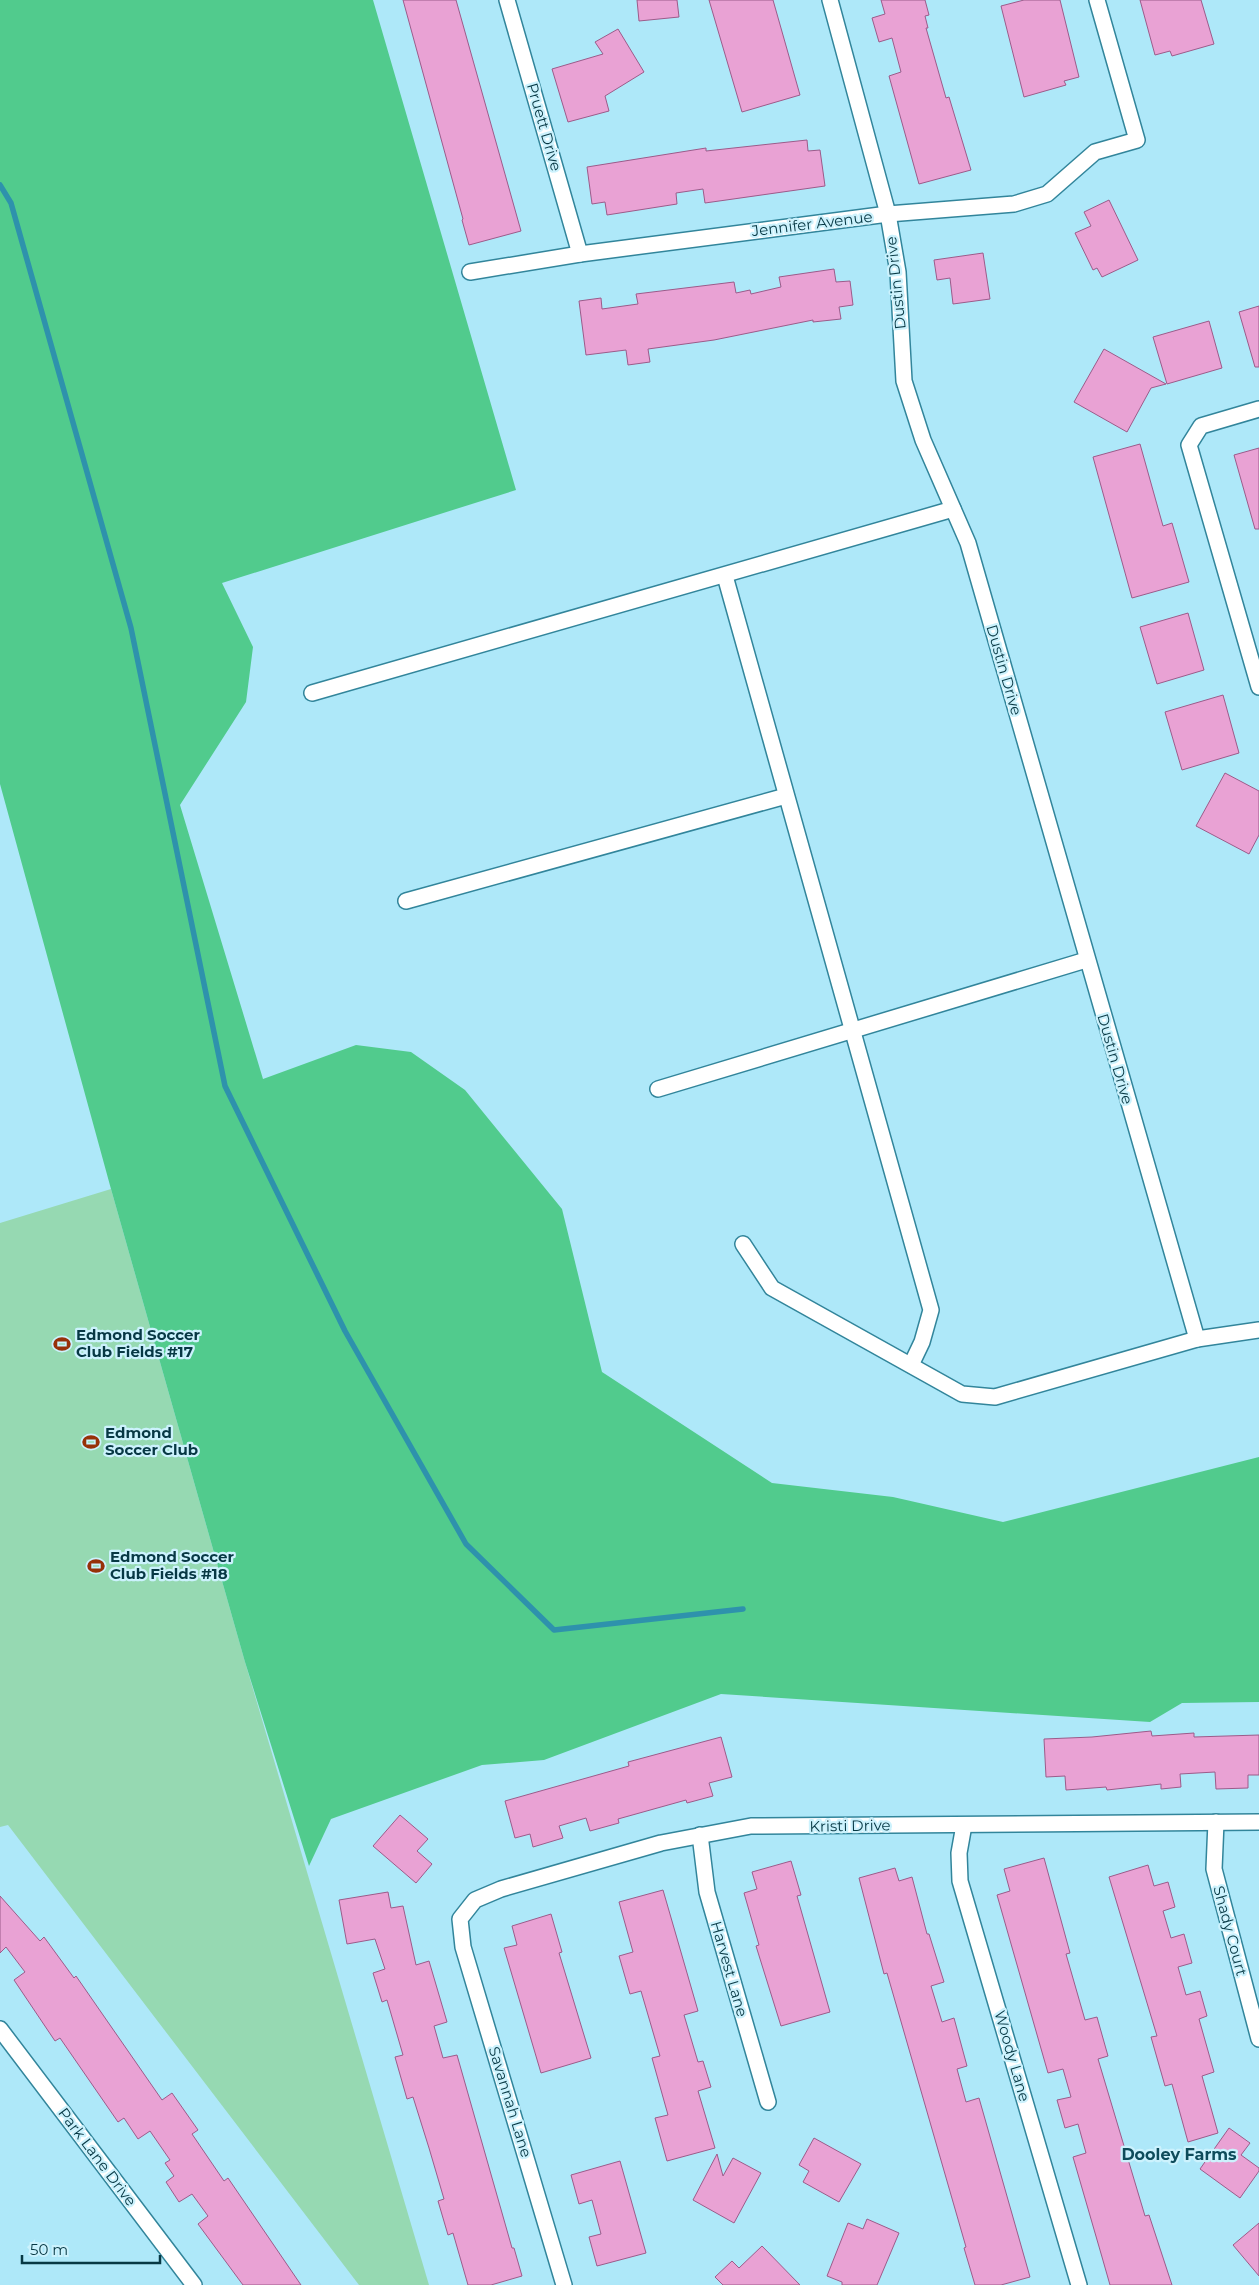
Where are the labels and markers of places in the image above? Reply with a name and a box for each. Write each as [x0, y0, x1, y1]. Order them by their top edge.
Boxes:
place label: Edmond Soccer Club Fields #17 [76, 1325, 200, 1361]
sports icon: Edmond Soccer Club Fields #17 [52, 1334, 72, 1354]
place label: Edmond Soccer Club [105, 1423, 198, 1459]
sports icon: Edmond Soccer Club [81, 1432, 101, 1452]
place label: Edmond Soccer Club Fields #18 [110, 1547, 234, 1583]
sports icon: Edmond Soccer Club Fields #18 [86, 1556, 106, 1576]

